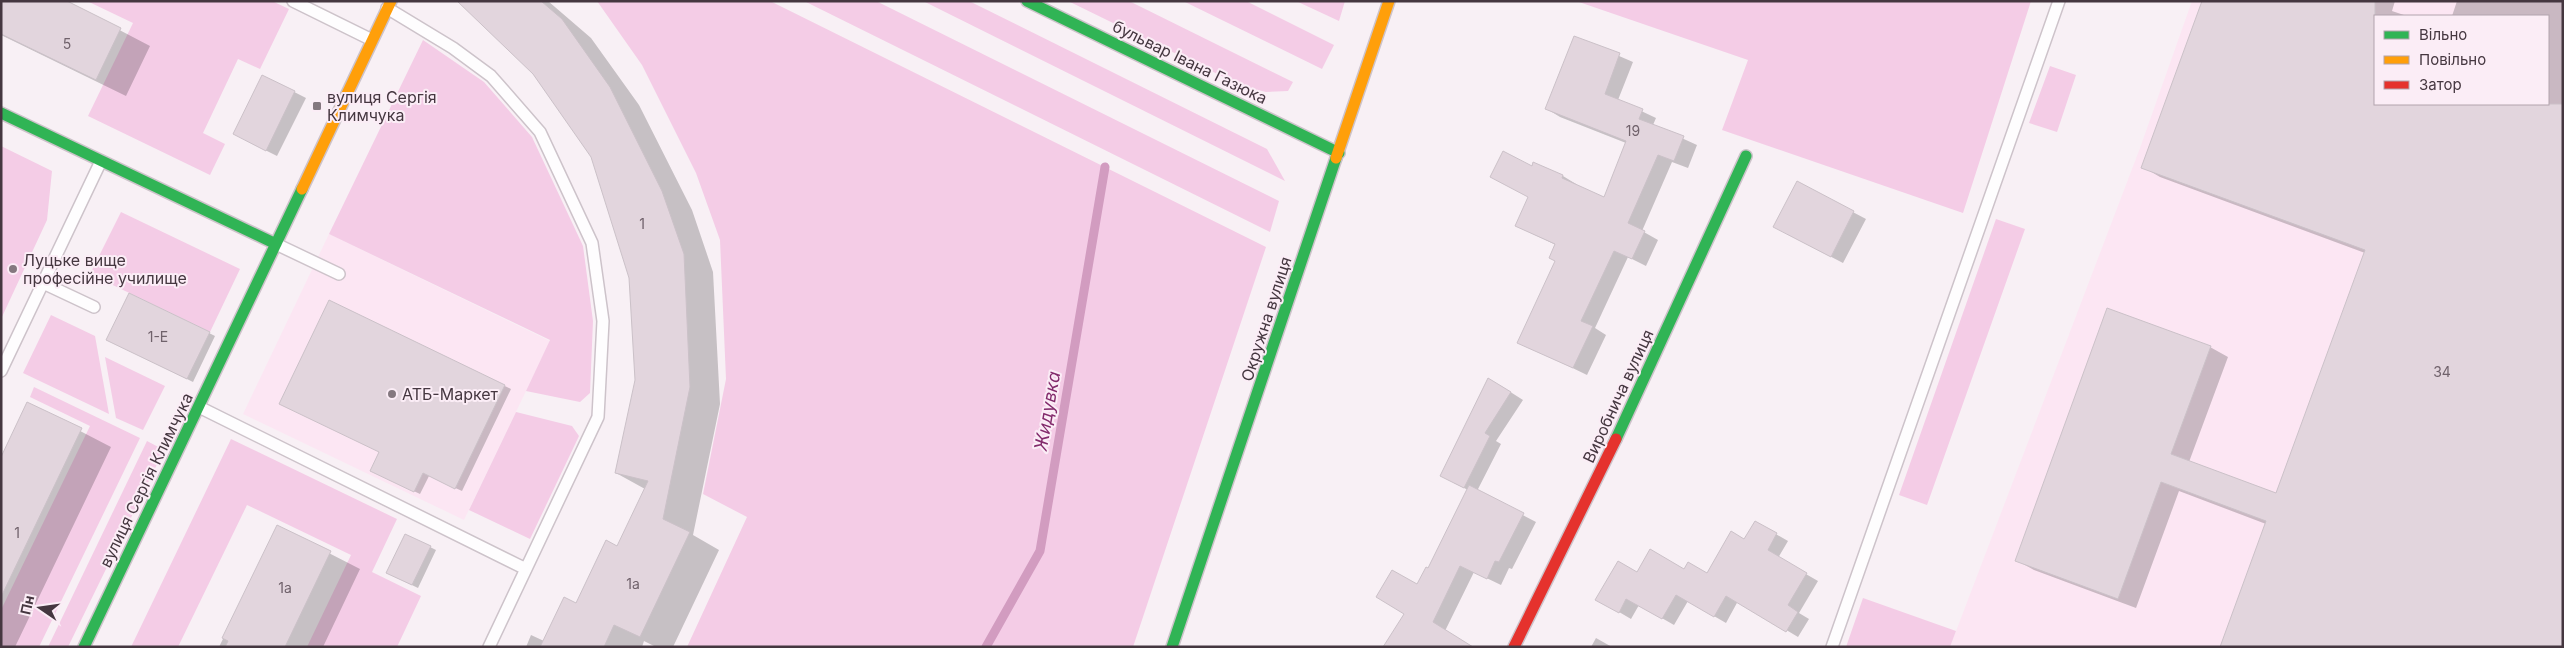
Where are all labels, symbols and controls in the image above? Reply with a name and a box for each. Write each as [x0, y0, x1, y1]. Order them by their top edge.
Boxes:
legend [2374, 15, 2549, 105]
street label: бульвар Івана Газюка [1109, 16, 1271, 108]
text: Вільно [2419, 25, 2467, 44]
house number: 5 [63, 35, 71, 52]
text: Повільно [2419, 50, 2486, 69]
text: Затор [2419, 75, 2462, 94]
place label: вулиця Сергія Климчука [327, 87, 437, 125]
marker: вулиця Сергія Климчука [311, 100, 323, 112]
house number: 19 [1626, 122, 1640, 139]
house number: 1 [639, 215, 645, 232]
place label: Луцьке вище професійне училище [23, 250, 187, 288]
street label: Окружна вулиця [1236, 254, 1296, 384]
marker: Луцьке вище професійне училище [7, 263, 19, 275]
street label: Виробнича вулиця [1578, 326, 1658, 466]
house number: 1-Е [148, 328, 168, 345]
house number: 34 [2433, 363, 2451, 380]
water label: Жидувка [1030, 370, 1064, 453]
place label: АТБ-Маркет [402, 384, 499, 404]
marker: АТБ-Маркет [386, 388, 398, 400]
street label: вулиця Сергія Климчука [95, 390, 197, 570]
house number: 1 [14, 524, 20, 541]
house number: 1а [626, 575, 640, 592]
house number: 1а [278, 579, 292, 596]
north arrow [15, 583, 65, 633]
text: Пн [16, 594, 37, 616]

